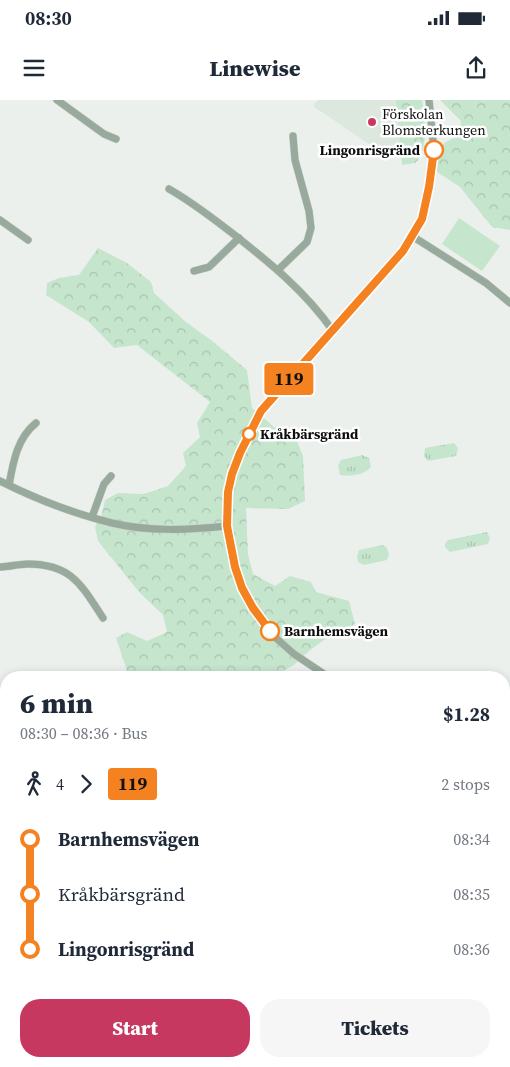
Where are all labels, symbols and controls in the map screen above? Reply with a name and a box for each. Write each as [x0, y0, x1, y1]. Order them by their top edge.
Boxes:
text: 08:30 [25, 5, 72, 31]
text: Linewise [210, 53, 300, 83]
icon: menu [20, 54, 48, 82]
icon: share [462, 54, 490, 82]
place label: Förskolan Blomsterkungen [382, 104, 486, 140]
marker: Förskolan Blomsterkungen [366, 116, 378, 128]
place label: Lingonrisgränd [320, 140, 421, 160]
marker: Lingonrisgränd [424, 140, 444, 160]
line badge: 119 [260, 363, 318, 395]
text: 119 [274, 366, 304, 391]
place label: Kråkbärsgränd [260, 424, 359, 444]
marker: Kråkbärsgränd [242, 427, 256, 441]
marker: Barnhemsvägen [260, 621, 280, 641]
place label: Barnhemsvägen [284, 621, 389, 641]
text: 6 min [20, 684, 93, 722]
text: $1.28 [443, 701, 490, 727]
text: 08:30 – 08:36 · Bus [20, 722, 148, 744]
icon: walk [20, 770, 48, 798]
icon: forward [72, 770, 100, 798]
text: 119 [118, 771, 147, 796]
text: 4 [56, 773, 64, 795]
text: 2 stops [441, 773, 490, 795]
text: Barnhemsvägen [58, 826, 199, 852]
text: 08:34 [453, 828, 490, 850]
text: Kråkbärsgränd [58, 881, 185, 907]
text: 08:35 [453, 883, 490, 905]
text: Lingonrisgränd [58, 936, 194, 962]
text: 08:36 [453, 938, 490, 960]
button: Start [20, 999, 250, 1057]
button: Tickets [260, 999, 490, 1057]

